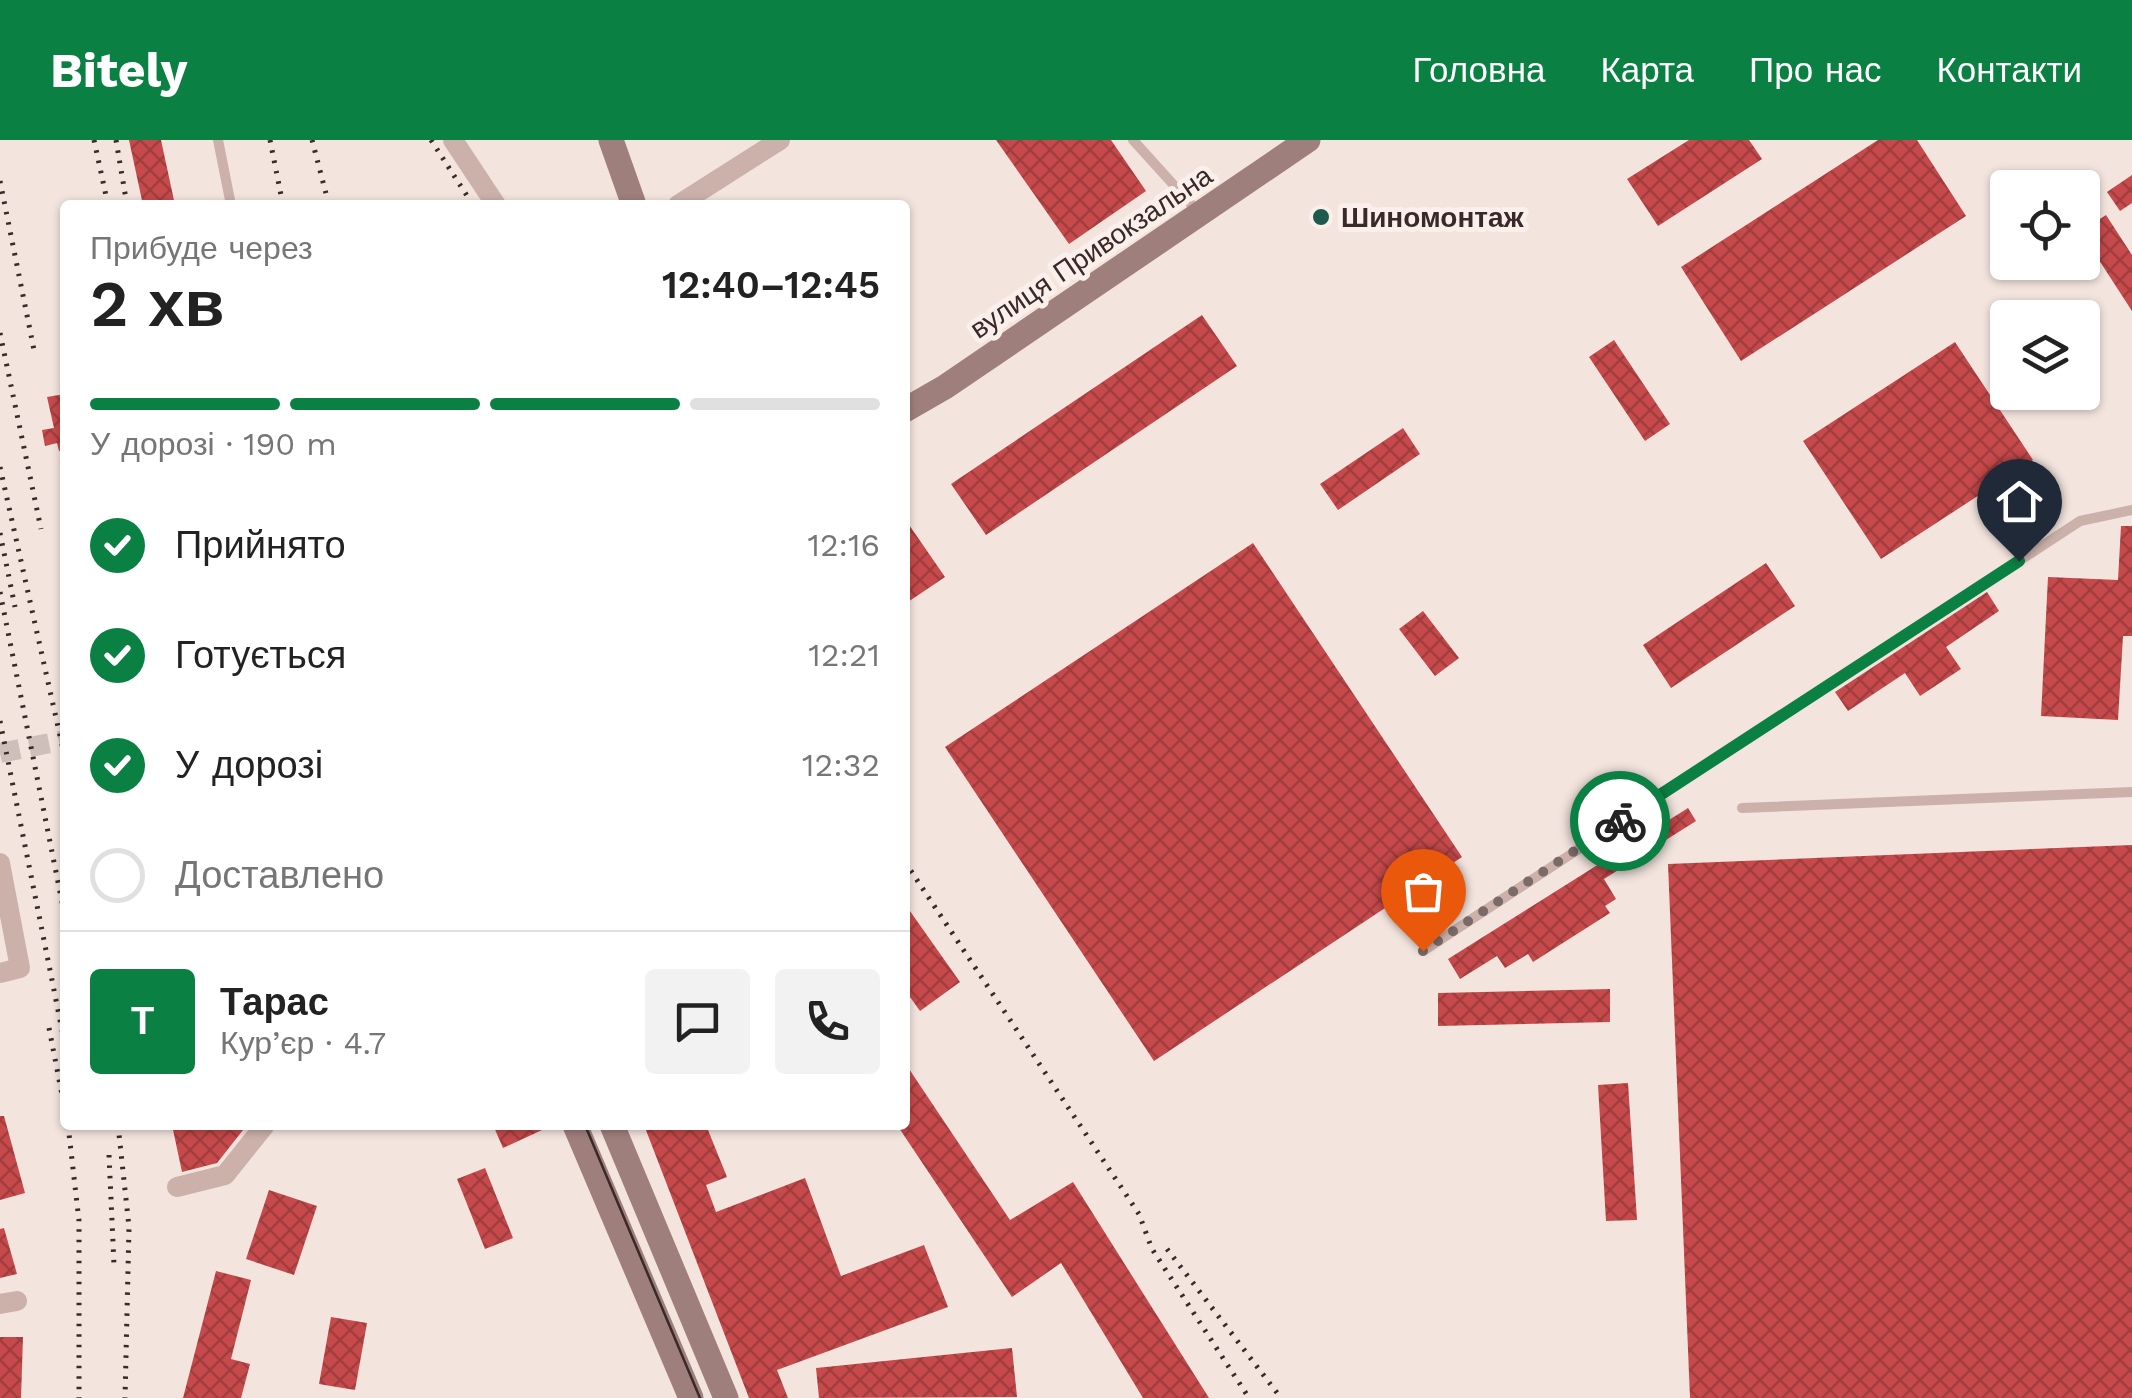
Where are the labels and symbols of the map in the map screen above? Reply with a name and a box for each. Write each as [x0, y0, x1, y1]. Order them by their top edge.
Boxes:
street label: вулиця Привокзальна [964, 158, 1219, 345]
place label: Шиномонтаж [1341, 201, 1525, 234]
marker: Шиномонтаж [1310, 206, 1332, 228]
pin [1977, 459, 2062, 562]
courier [1570, 771, 1670, 871]
pin [1381, 849, 1466, 952]

